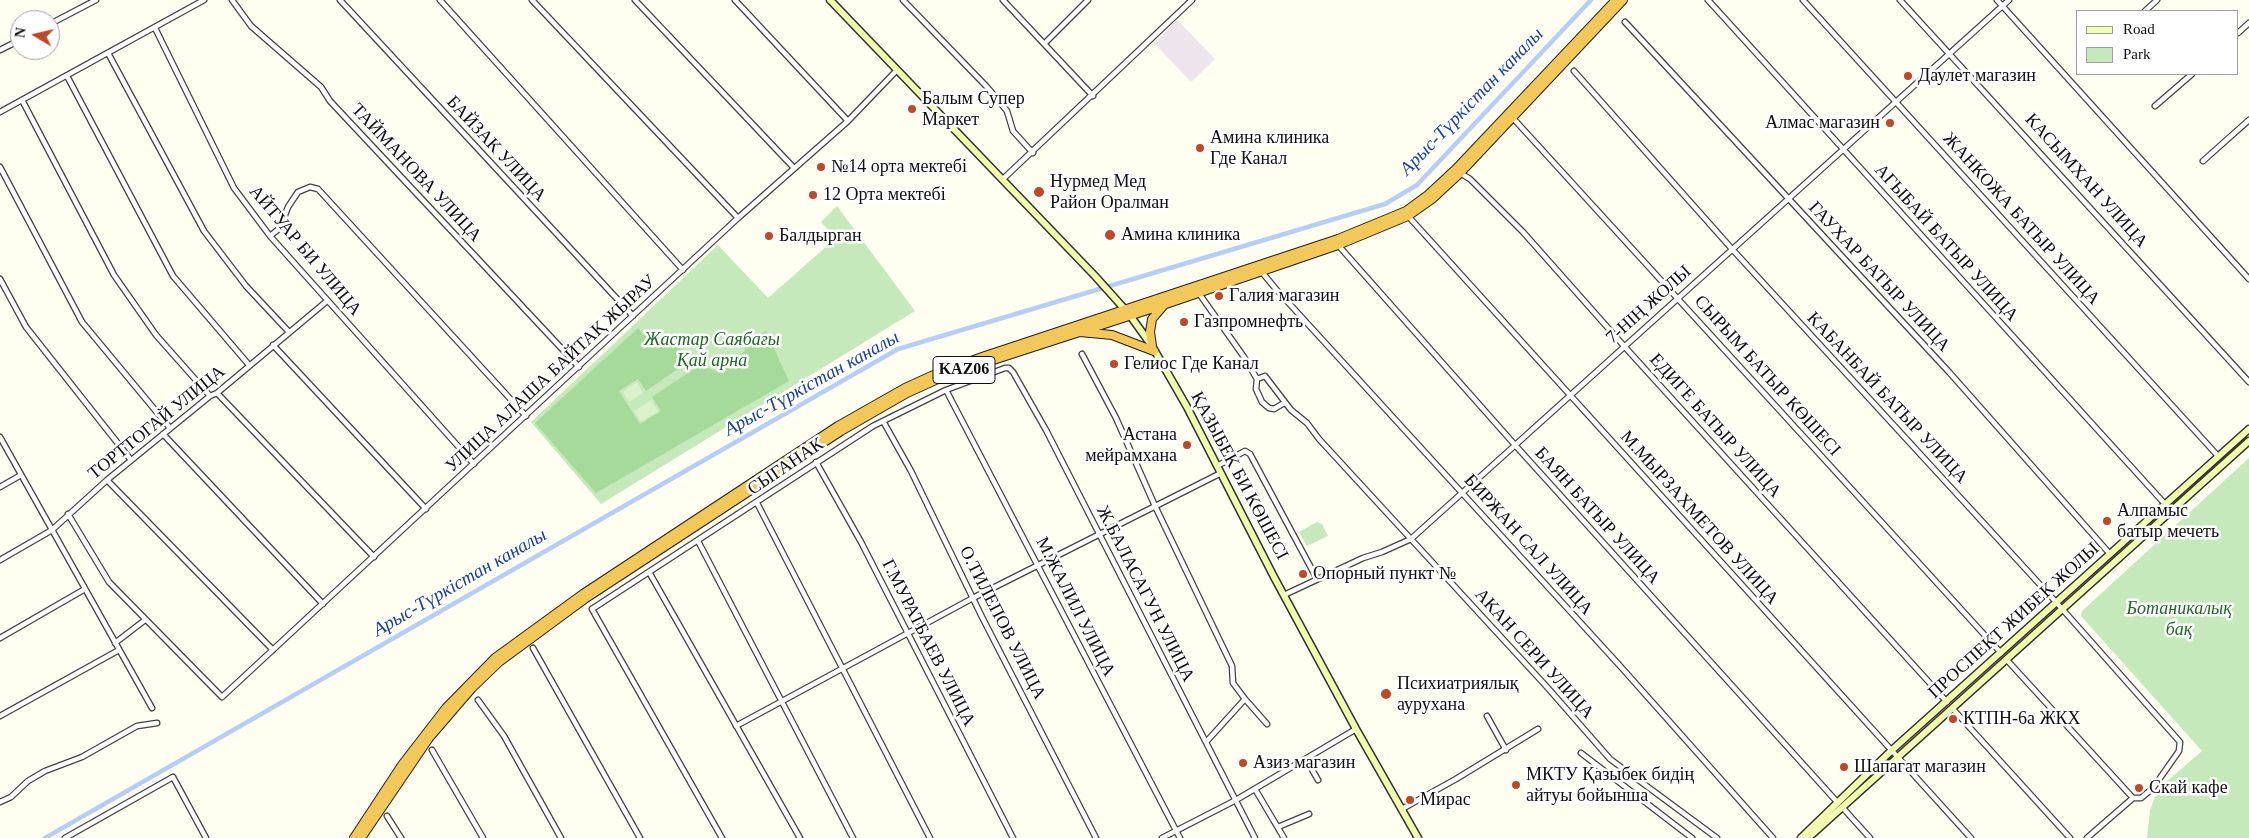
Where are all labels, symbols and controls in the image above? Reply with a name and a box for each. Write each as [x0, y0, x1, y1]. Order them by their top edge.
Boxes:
north arrow [10, 10, 60, 60]
legend [2076, 10, 2239, 75]
text: Road [2123, 21, 2155, 37]
water label: Арыс-Түркістан каналы [1396, 23, 1548, 181]
text: N [12, 27, 29, 39]
text: Park [2123, 46, 2151, 62]
place label: Даулет магазин [1918, 65, 2036, 87]
marker: Даулет магазин [1902, 70, 1914, 82]
place label: Балым Супер Маркет [922, 88, 1025, 130]
street label: БАЙЗАК УЛИЦА [442, 92, 550, 206]
street label: ТАЙМАНОВА УЛИЦА [346, 99, 486, 247]
marker: Балым Супер Маркет [906, 103, 918, 115]
street label: КАСЫМХАН УЛИЦА [2020, 109, 2152, 253]
place label: Алмас магазин [1765, 112, 1880, 134]
marker: Алмас магазин [1884, 117, 1896, 129]
place label: Амина клиника Где Канал [1210, 127, 1329, 170]
street label: ЖАНКОЖА БАТЫР УЛИЦА [1938, 128, 2104, 310]
marker: Амина клиника Где Канал [1194, 142, 1206, 154]
place label: №14 орта мектебі [831, 156, 967, 178]
street label: АГЫБАЙ БАТЫР УЛИЦА [1870, 160, 2022, 326]
marker: №14 орта мектебі [815, 161, 827, 173]
place label: Нурмед Мед Район Оралман [1050, 171, 1169, 213]
street label: АЙТУАР БИ УЛИЦА [244, 181, 366, 321]
place label: 12 Орта мектебі [823, 184, 946, 206]
marker: Нурмед Мед Район Оралман [1032, 185, 1046, 199]
marker: 12 Орта мектебі [807, 189, 819, 201]
street label: ГАУХАР БАТЫР УЛИЦА [1804, 197, 1954, 357]
place label: Амина клиника [1121, 224, 1240, 246]
place label: Балдырган [779, 225, 862, 247]
marker: Амина клиника [1103, 228, 1117, 242]
marker: Балдырган [763, 230, 775, 242]
street label: 7-НІҢ ЖОЛЫ [1602, 261, 1696, 349]
street label: УЛИЦА АЛАША БАЙТАҚ ЖЫРАУ [441, 271, 661, 477]
place label: Галия магазин [1229, 285, 1340, 307]
marker: Галия магазин [1213, 290, 1225, 302]
street label: СЫРЫМ БАТЫР КӨШЕСІ [1689, 291, 1845, 461]
street label: КАБАНБАЙ БАТЫР УЛИЦА [1802, 308, 1972, 488]
place label: Газпромнефть [1194, 311, 1303, 333]
marker: Газпромнефть [1178, 316, 1190, 328]
water label: Арыс-Түркістан каналы [721, 326, 903, 442]
park label: Жастар Саябағы Қай арна [644, 329, 780, 372]
street label: ЕДИГЕ БАТЫР УЛИЦА [1644, 349, 1786, 503]
place label: Гелиос Где Канал [1124, 353, 1259, 375]
road number: KАZ06 [933, 356, 995, 384]
marker: Гелиос Где Канал [1108, 358, 1120, 370]
street label: ТОРТТОГАЙ УЛИЦА [84, 361, 230, 485]
street label: ҚАЗЫБЕК БИ КӨШЕСІ [1186, 388, 1292, 564]
place label: Астана мейрамхана [1085, 424, 1177, 466]
street label: М.МЫРЗАХМЕТОВ УЛИЦА [1615, 427, 1783, 609]
street label: СЫГАНАК [744, 434, 828, 500]
marker: Астана мейрамхана [1181, 439, 1193, 451]
street label: БАЯН БАТЫР УЛИЦА [1530, 443, 1664, 589]
street label: БИРЖАН САЛ УЛИЦА [1459, 470, 1597, 620]
place label: Алпамыс батыр мечеть [2117, 500, 2219, 542]
street label: Ж.БАЛАСАГУН УЛИЦА [1091, 502, 1199, 686]
marker: Алпамыс батыр мечеть [2101, 515, 2113, 527]
water label: Арыс-Түркістан каналы [369, 524, 551, 642]
street label: М.ЖАЛИЛ УЛИЦА [1031, 534, 1119, 680]
street label: ПРОСПЕКТ ЖИБЕК ЖОЛЫ [1924, 538, 2104, 704]
street label: О.ТИЛЕПОВ УЛИЦА [954, 543, 1050, 703]
street label: Г.МУРАТБАЕВ УЛИЦА [877, 556, 979, 730]
place label: Опорный пункт № [1313, 563, 1456, 585]
marker: Опорный пункт № [1297, 568, 1309, 580]
street label: АКАН СЕРИ УЛИЦА [1470, 584, 1598, 724]
park label: Ботаникалық бақ [2126, 598, 2232, 640]
place label: Психиатриялық аурухана [1397, 673, 1519, 716]
marker: Психиатриялық аурухана [1379, 687, 1393, 701]
place label: КТПН-6а ЖКХ [1963, 708, 2081, 730]
marker: КТПН-6а ЖКХ [1947, 713, 1959, 725]
place label: Азиз магазин [1253, 752, 1355, 774]
place label: Шапагат магазин [1854, 756, 1986, 778]
marker: Азиз магазин [1237, 757, 1249, 769]
marker: Шапагат магазин [1838, 761, 1850, 773]
place label: МКТУ Қазыбек бидің айтуы бойынша [1526, 764, 1694, 806]
place label: Скай кафе [2149, 777, 2228, 799]
marker: МКТУ Қазыбек бидің айтуы бойынша [1510, 779, 1522, 791]
marker: Скай кафе [2133, 782, 2145, 794]
place label: Мирас [1420, 789, 1471, 811]
marker: Мирас [1404, 794, 1416, 806]

